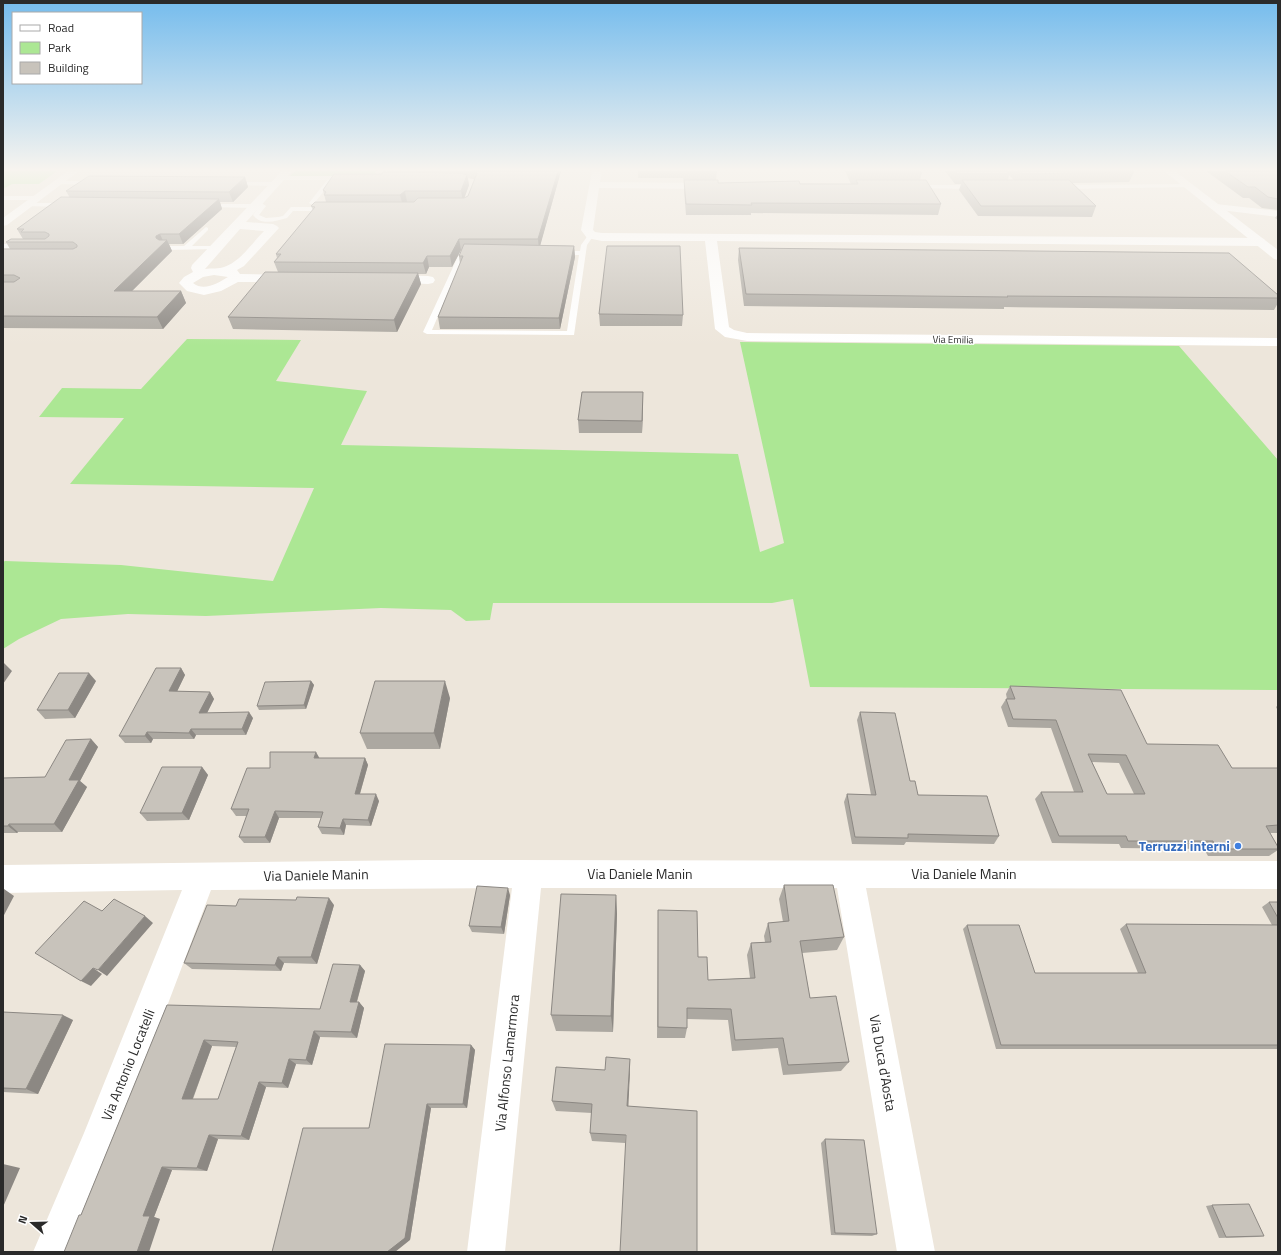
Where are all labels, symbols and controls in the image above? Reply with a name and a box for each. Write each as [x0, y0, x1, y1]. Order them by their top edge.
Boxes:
legend [12, 12, 142, 84]
text: Road [48, 18, 74, 37]
text: Park [48, 38, 71, 57]
text: Building [48, 58, 89, 77]
street label: Via Emilia [932, 332, 974, 347]
place label: Terruzzi interni [1139, 835, 1230, 856]
marker: Terruzzi interni [1233, 841, 1243, 851]
street label: Via Daniele Manin [263, 863, 369, 886]
street label: Via Daniele Manin [587, 863, 693, 884]
street label: Via Daniele Manin [911, 863, 1017, 884]
street label: Via Alfonso Lamarmora [489, 993, 524, 1132]
street label: Via Antonio Locatelli [95, 1006, 160, 1124]
street label: Via Duca d'Aosta [865, 1013, 902, 1113]
north arrow [12, 1203, 52, 1243]
text: N [14, 1213, 31, 1226]

